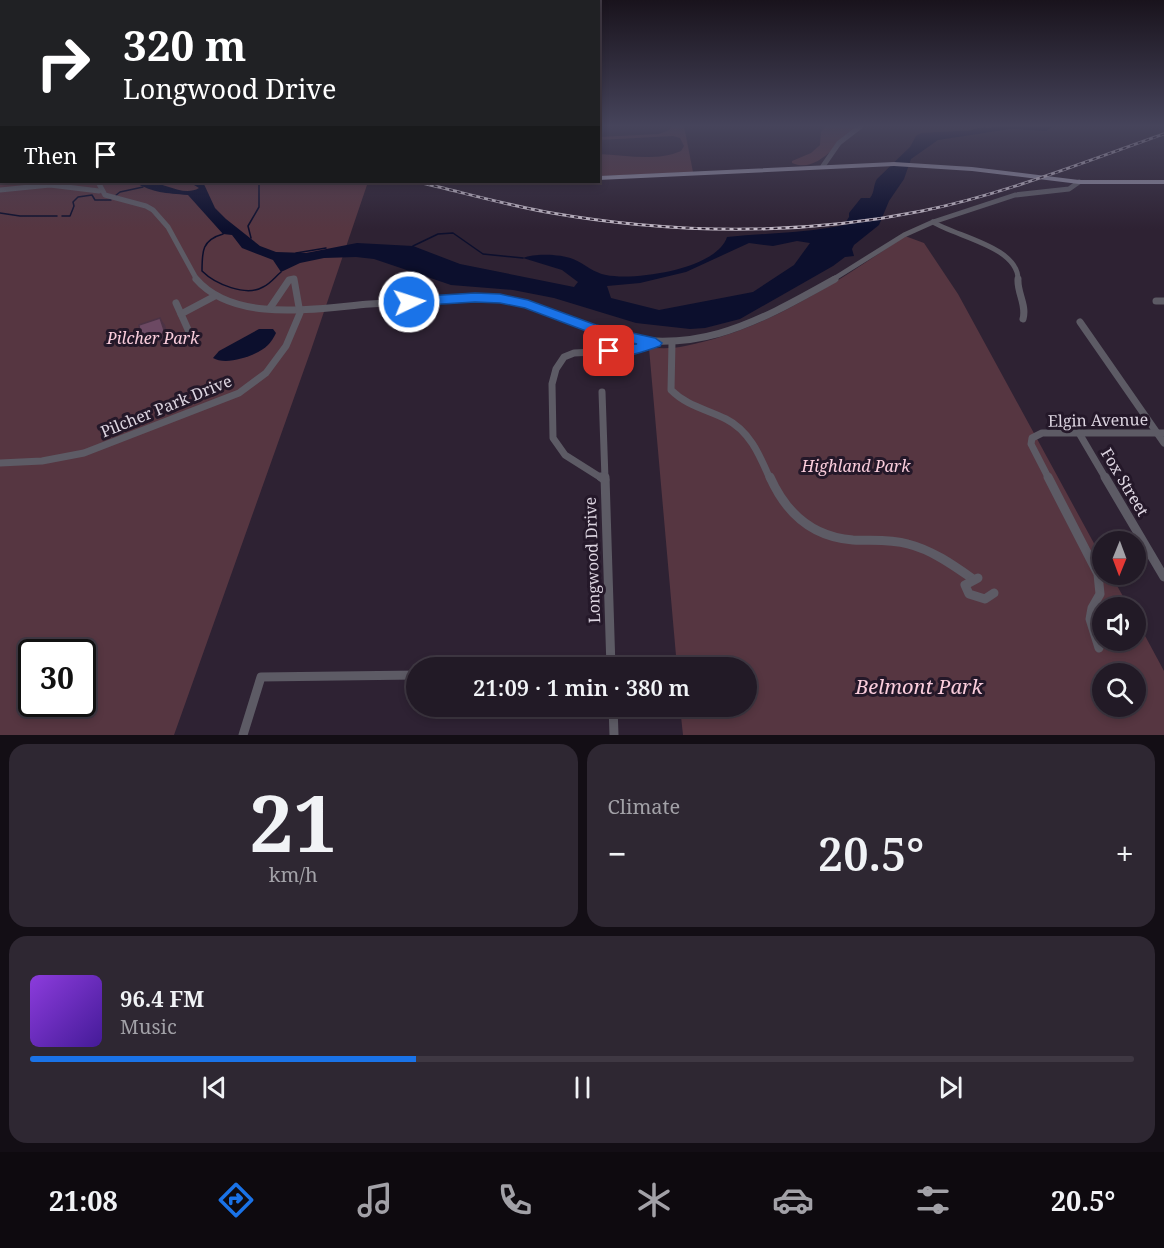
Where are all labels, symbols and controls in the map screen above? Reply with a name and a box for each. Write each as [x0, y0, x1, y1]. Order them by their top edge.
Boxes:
text: 320 m [123, 16, 247, 73]
icon: right [24, 24, 102, 102]
text: Longwood Drive [123, 70, 336, 107]
icon: arrive [89, 138, 122, 171]
text: Then [24, 140, 77, 170]
position arrow [377, 270, 441, 334]
pin [583, 325, 634, 376]
park label: Pilcher Park [106, 327, 200, 349]
icon: arrive [592, 334, 625, 367]
street label: Pilcher Park Drive [97, 370, 235, 442]
street label: Elgin Avenue [1048, 408, 1148, 432]
street label: Fox Street [1096, 444, 1154, 521]
park label: Highland Park [801, 455, 911, 477]
street label: Longwood Drive [579, 496, 605, 624]
north arrow [1092, 531, 1146, 585]
map controls [1092, 531, 1146, 717]
button: sound [1092, 597, 1146, 651]
speed limit sign: 30 [18, 639, 96, 717]
button: search [1092, 663, 1146, 717]
text: 21:09 · 1 min · 380 m [473, 672, 690, 702]
park label: Belmont Park [854, 673, 983, 700]
text: 21 [249, 769, 337, 875]
text: Climate [608, 793, 680, 820]
text: 20.5° [818, 823, 924, 884]
text: − [608, 831, 627, 876]
text: + [1116, 831, 1134, 876]
text: km/h [269, 861, 318, 888]
text: 96.4 FM [120, 983, 204, 1013]
text: Music [120, 1013, 177, 1040]
icon: previous [198, 1071, 231, 1104]
icon: pause [566, 1071, 599, 1104]
icon: next [934, 1071, 967, 1104]
icon: directions [215, 1179, 257, 1221]
icon: music [354, 1179, 396, 1221]
icon: phone [494, 1179, 536, 1221]
icon: climate [633, 1179, 675, 1221]
icon: car [772, 1179, 814, 1221]
icon: filters [912, 1179, 954, 1221]
text: 21:08 [49, 1182, 118, 1219]
text: 20.5° [1051, 1182, 1115, 1219]

